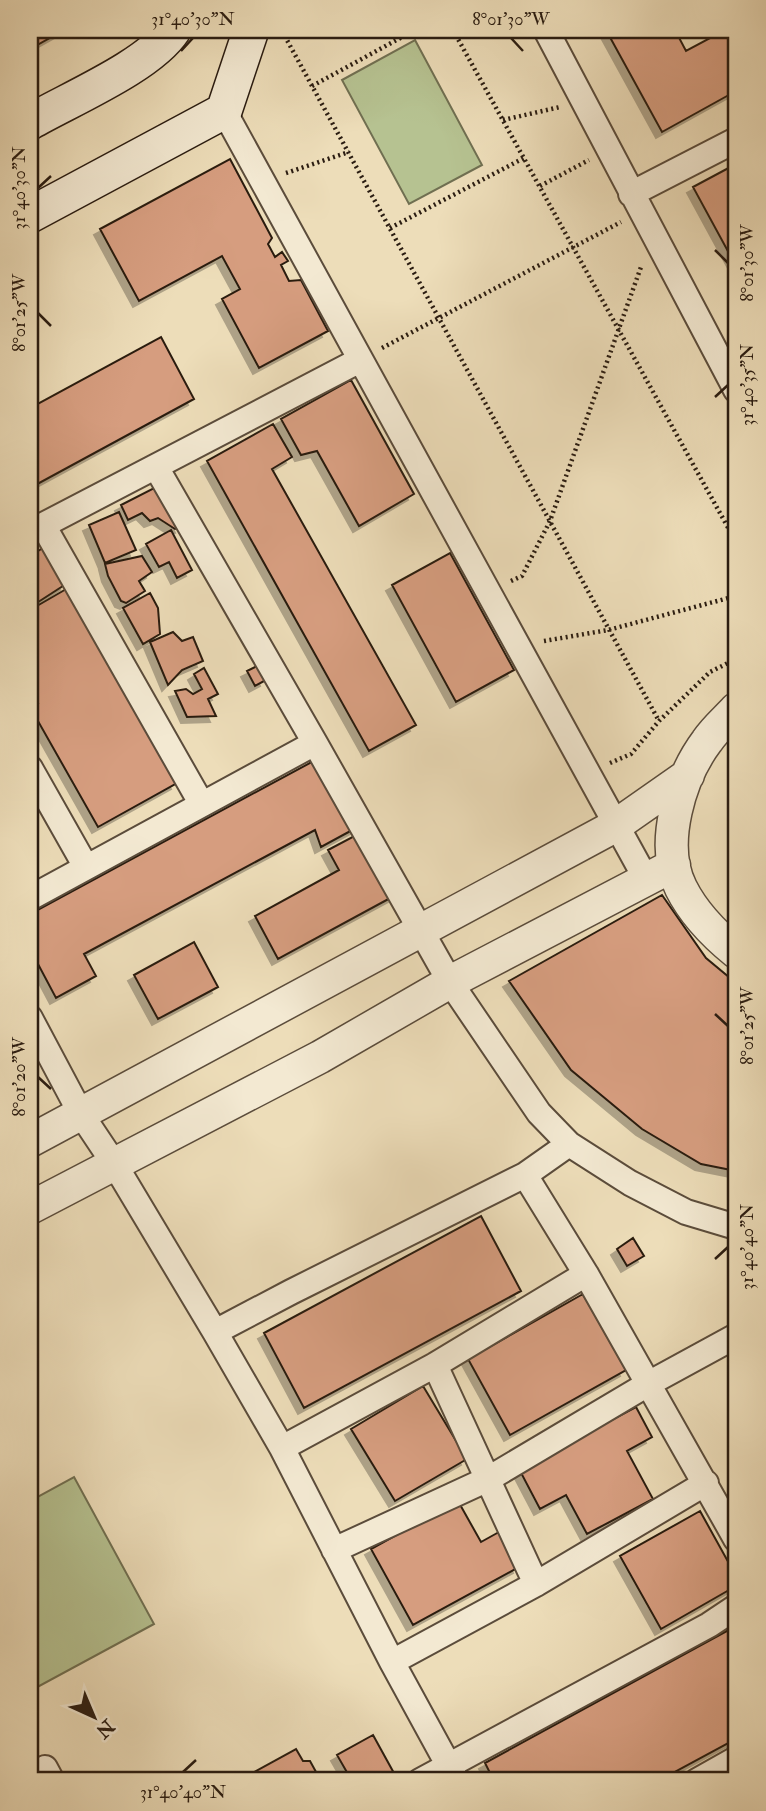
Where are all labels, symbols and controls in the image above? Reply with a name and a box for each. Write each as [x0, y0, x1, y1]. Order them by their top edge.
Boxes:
text: 31°40'30"N [151, 8, 235, 31]
text: 8°01'30"W [472, 8, 550, 31]
text: 31°40'30"N [8, 146, 31, 230]
text: 8°01'30"W [736, 224, 759, 302]
text: 8°01'25"W [8, 273, 31, 352]
text: 31°40'35"N [736, 344, 759, 426]
text: 8°01'25"W [736, 986, 759, 1065]
text: 8°01'20"W [8, 1037, 31, 1117]
text: 31°40'40"N [736, 1204, 759, 1290]
north arrow [60, 1682, 130, 1752]
text: N [90, 1713, 120, 1744]
text: 31°40'40"N [140, 1781, 226, 1804]

